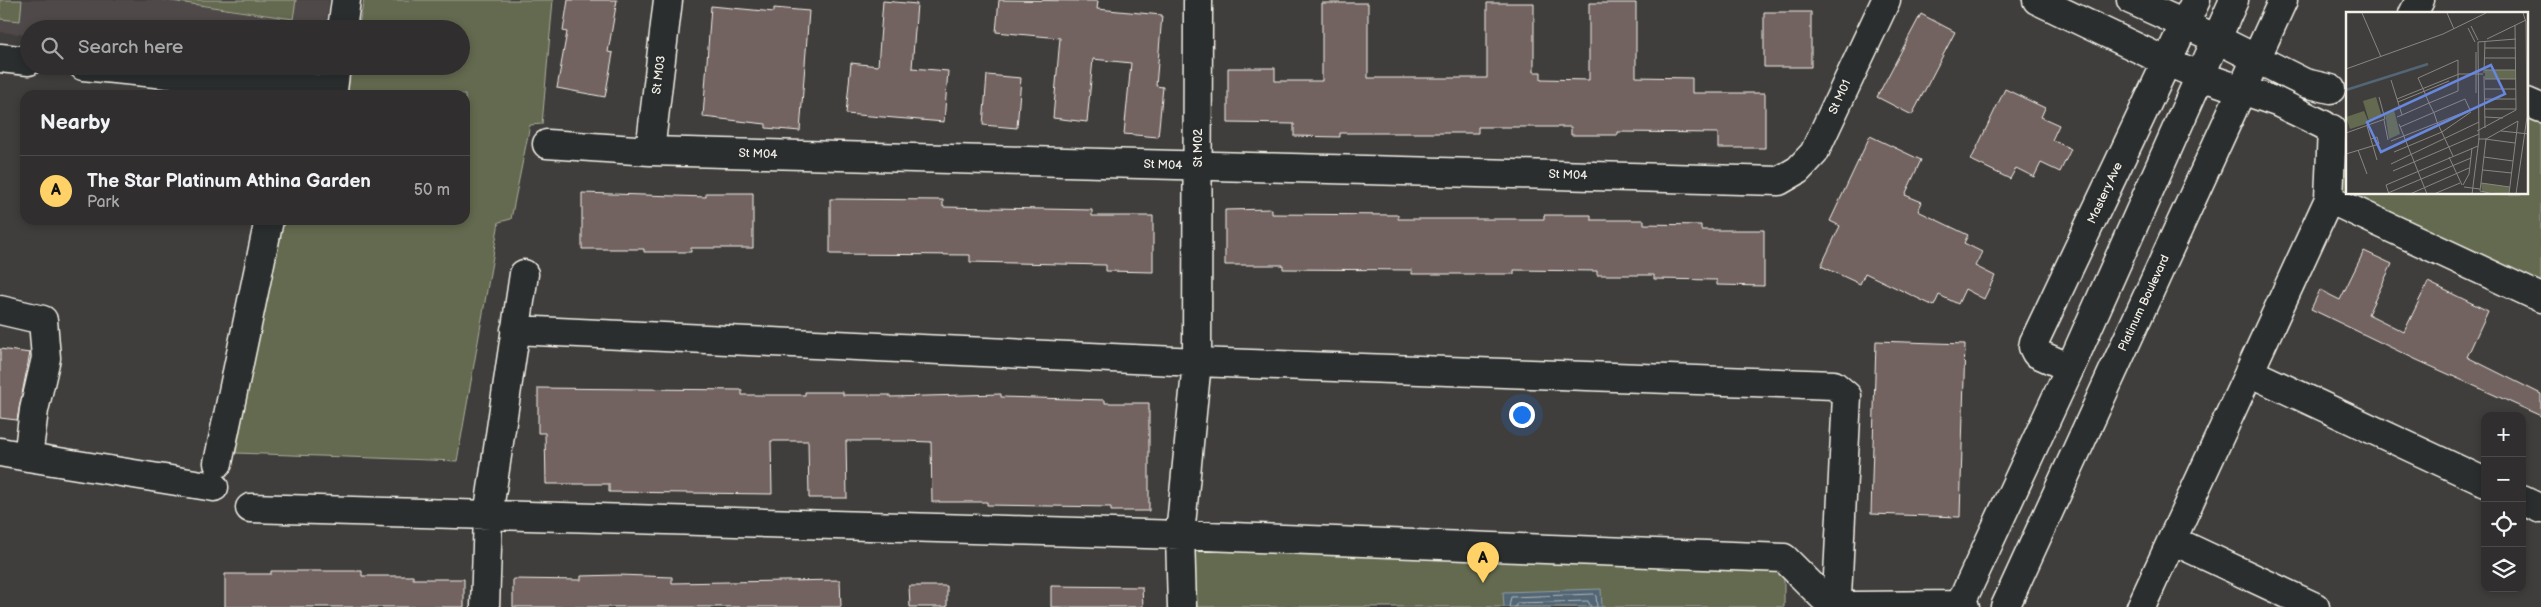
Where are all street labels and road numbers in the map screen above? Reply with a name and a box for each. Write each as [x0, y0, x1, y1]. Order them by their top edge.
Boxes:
street label: St M03 [649, 55, 669, 95]
street label: St M01 [1826, 77, 1854, 117]
street label: St M02 [1191, 129, 1206, 167]
street label: St M04 [738, 146, 778, 162]
street label: St M04 [1143, 157, 1183, 173]
street label: Mastery Ave [2084, 160, 2126, 226]
street label: St M04 [1548, 167, 1588, 183]
street label: Platinum Boulevard [2115, 252, 2173, 354]

